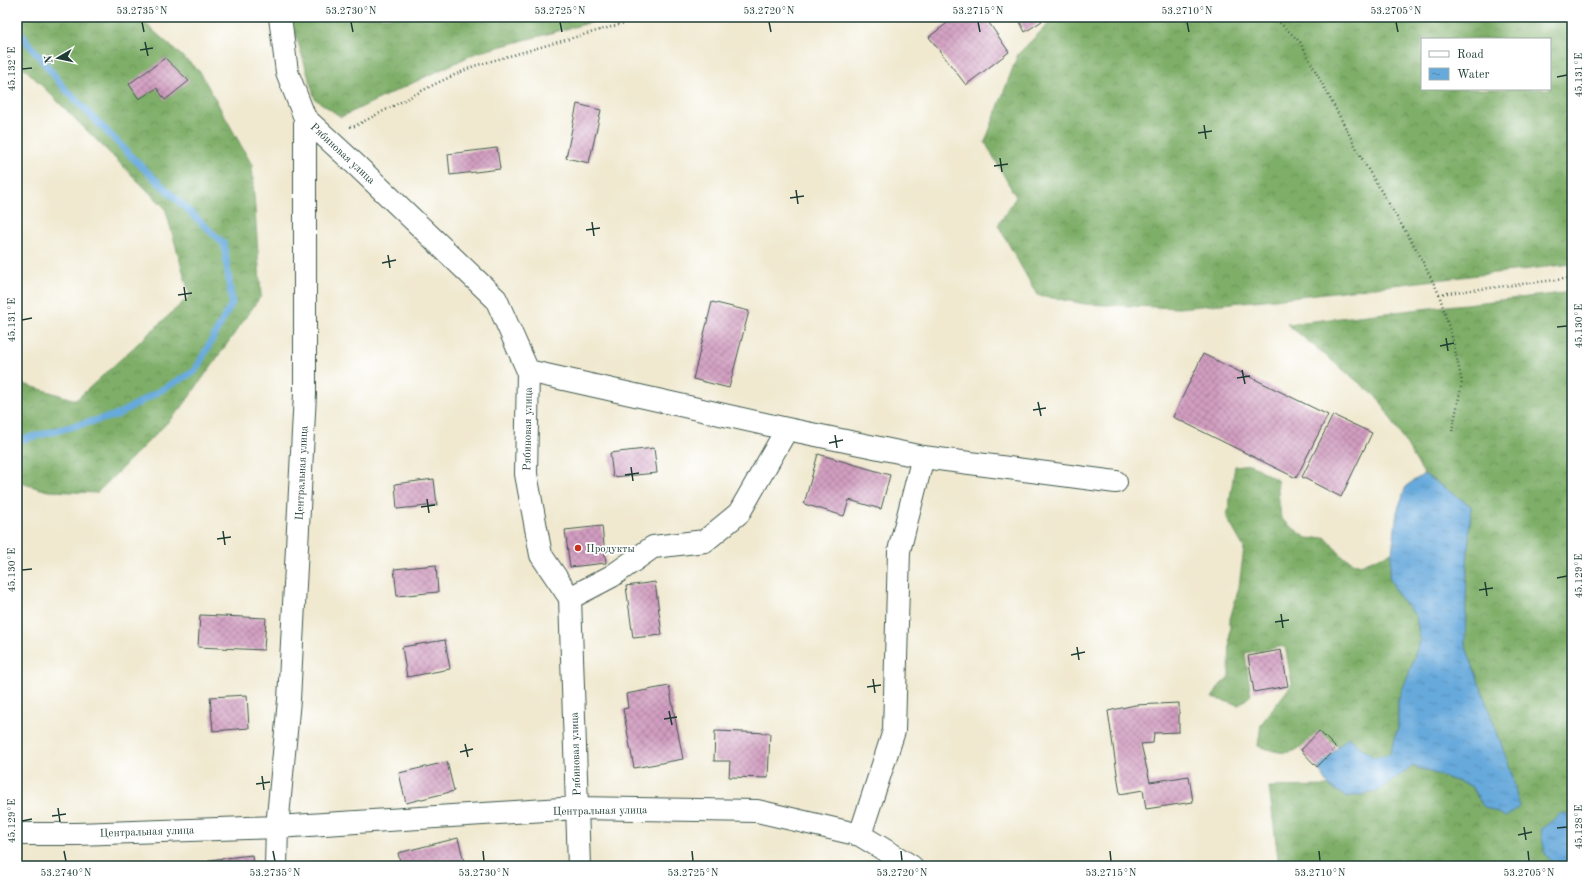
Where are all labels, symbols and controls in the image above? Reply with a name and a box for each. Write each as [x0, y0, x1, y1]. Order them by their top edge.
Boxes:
text: 53.2735°N [116, 6, 168, 16]
text: 53.2730°N [325, 6, 377, 16]
text: 53.2725°N [534, 6, 586, 16]
text: 53.2720°N [743, 6, 795, 16]
text: 53.2715°N [952, 6, 1004, 16]
text: 53.2710°N [1161, 6, 1213, 16]
text: 53.2705°N [1370, 6, 1422, 16]
north arrow [38, 38, 78, 78]
legend [1421, 38, 1551, 90]
text: 45.132°E [7, 47, 17, 91]
text: Road [1457, 49, 1484, 61]
text: 45.131°E [1574, 53, 1584, 97]
text: N [43, 54, 56, 64]
text: Water [1457, 69, 1490, 81]
street label: Рябиновая улица [308, 122, 377, 187]
text: 45.131°E [7, 298, 17, 342]
text: 45.130°E [1574, 304, 1584, 348]
street label: Рябиновая улица [522, 387, 535, 471]
street label: Центральная улица [295, 425, 310, 521]
marker: Продукты [573, 543, 583, 553]
place label: Продукты [586, 544, 635, 555]
text: 45.130°E [7, 548, 17, 592]
text: 45.129°E [1574, 554, 1584, 598]
street label: Рябиновая улица [570, 711, 583, 796]
text: 45.129°E [7, 799, 17, 843]
street label: Центральная улица [553, 805, 648, 818]
text: 45.128°E [1574, 805, 1584, 849]
street label: Центральная улица [100, 825, 195, 840]
text: 53.2740°N [40, 868, 92, 878]
text: 53.2735°N [249, 868, 301, 878]
text: 53.2730°N [458, 868, 510, 878]
text: 53.2725°N [667, 868, 719, 878]
text: 53.2720°N [876, 868, 928, 878]
text: 53.2715°N [1085, 868, 1137, 878]
text: 53.2710°N [1294, 868, 1346, 878]
text: 53.2705°N [1503, 868, 1555, 878]

